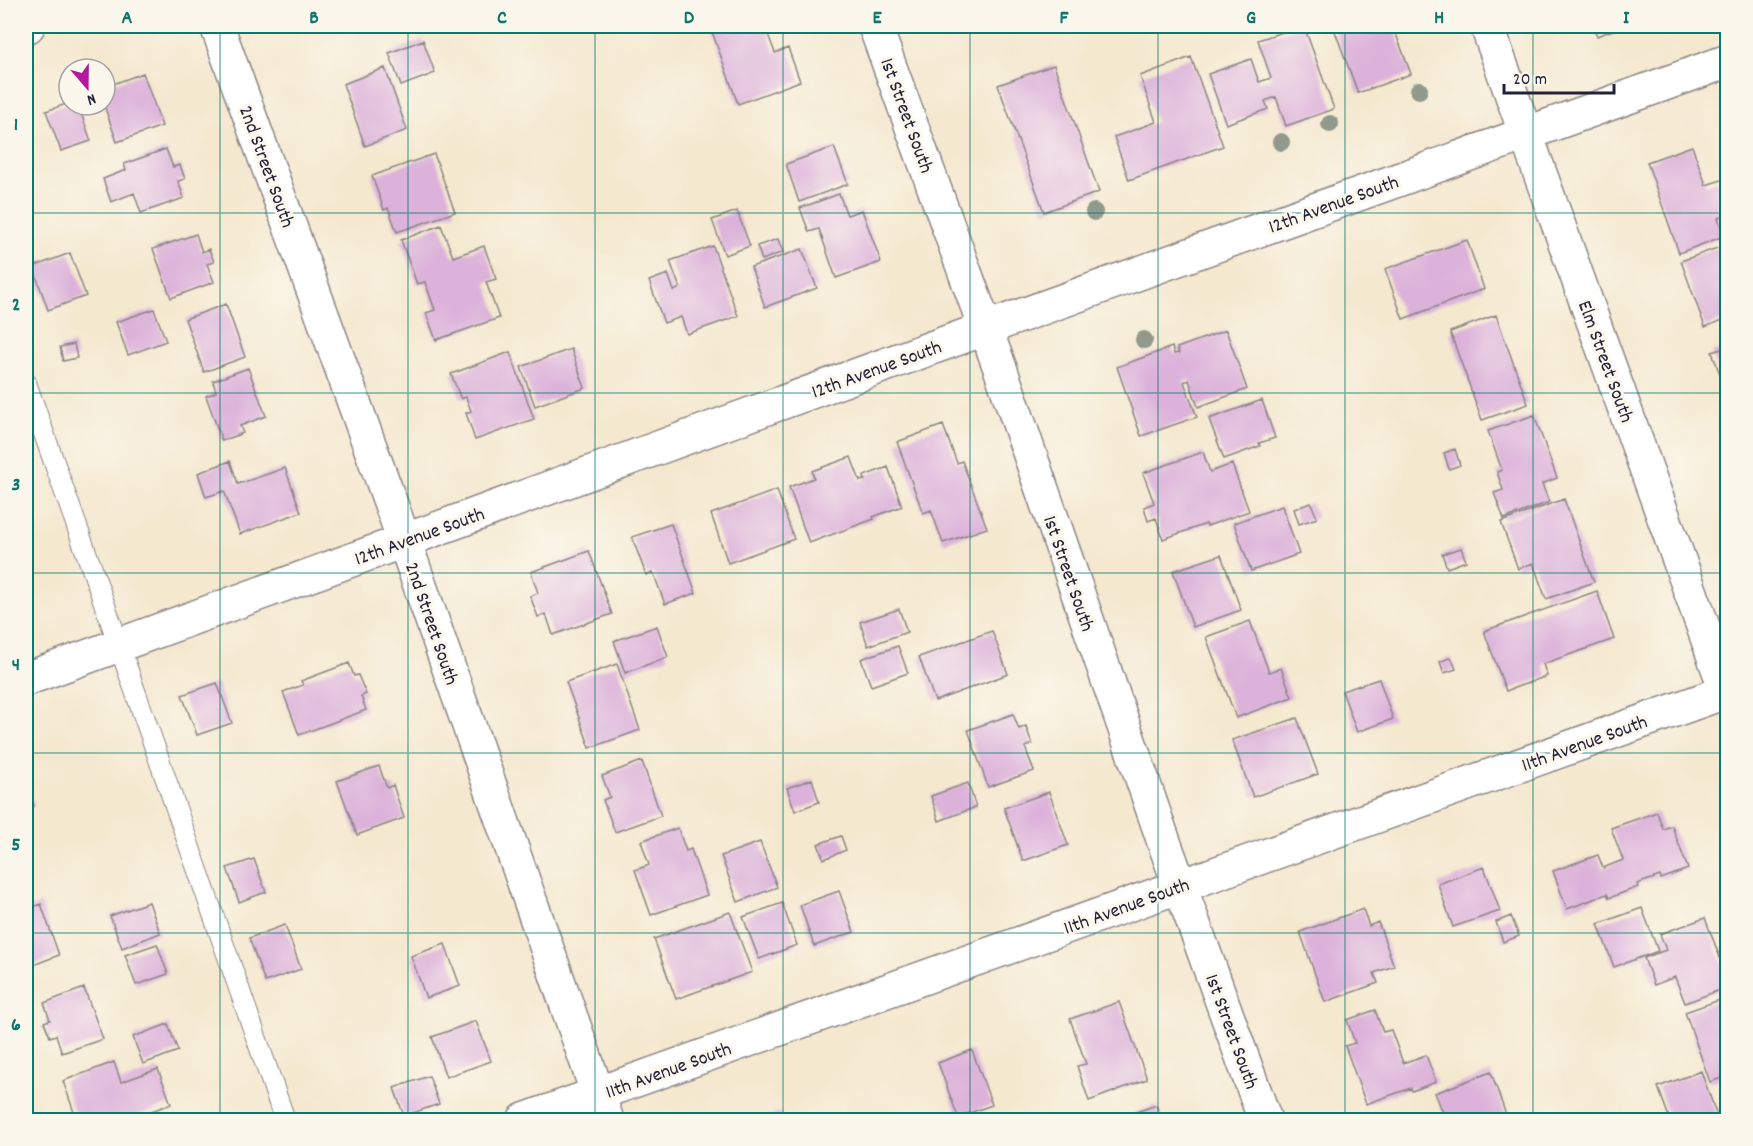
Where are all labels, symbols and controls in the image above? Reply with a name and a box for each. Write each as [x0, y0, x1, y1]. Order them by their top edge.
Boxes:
text: A [122, 5, 133, 33]
text: B [309, 5, 319, 33]
text: C [497, 5, 507, 33]
text: D [684, 5, 695, 33]
text: E [872, 5, 882, 33]
text: F [1060, 5, 1070, 33]
text: G [1246, 5, 1256, 33]
text: H [1434, 5, 1444, 33]
text: I [1623, 5, 1630, 33]
street label: 1st Street South [871, 54, 939, 178]
north arrow [57, 57, 117, 117]
scale bar [1504, 57, 1614, 95]
text: 20 m [1513, 68, 1547, 93]
text: N [84, 87, 99, 111]
street label: 2nd Street South [230, 102, 300, 232]
text: 1 [14, 112, 18, 140]
street label: 12th Avenue South [1265, 169, 1403, 242]
text: 2 [12, 292, 20, 320]
street label: Elm Street South [1569, 297, 1639, 427]
street label: 12th Avenue South [808, 334, 946, 407]
text: 3 [12, 472, 20, 500]
street label: 12th Avenue South [351, 501, 489, 574]
street label: 1st Street South [1034, 512, 1100, 636]
street label: 2nd Street South [396, 559, 464, 689]
text: 4 [12, 652, 20, 680]
street label: 11th Avenue South [1518, 709, 1652, 781]
text: 5 [11, 832, 21, 860]
street label: 11th Avenue South [1060, 872, 1194, 944]
street label: 1st Street South [1196, 970, 1264, 1094]
text: 6 [11, 1012, 21, 1040]
street label: 11th Avenue South [602, 1036, 736, 1108]

